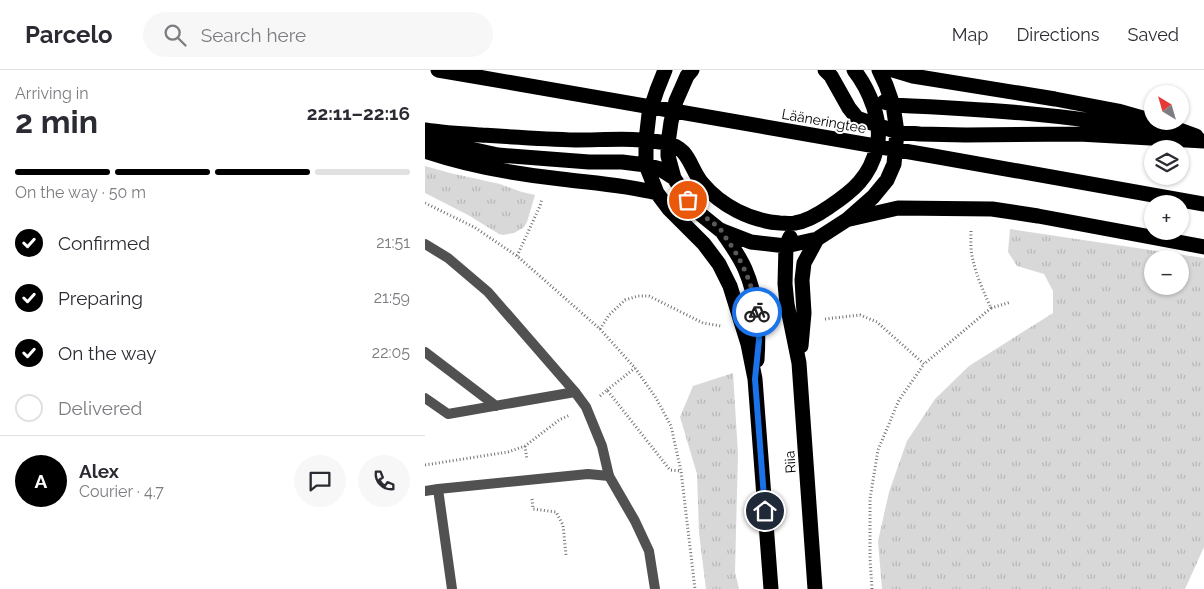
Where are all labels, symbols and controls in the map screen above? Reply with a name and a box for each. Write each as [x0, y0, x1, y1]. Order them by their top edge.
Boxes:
search box [143, 12, 493, 57]
text: Parcelo [25, 20, 113, 49]
icon: search [161, 21, 189, 49]
text: Search here [201, 24, 306, 46]
text: Map [952, 24, 988, 45]
text: Directions [1016, 24, 1100, 45]
text: Saved [1128, 24, 1179, 45]
text: Arriving in [15, 84, 89, 103]
north arrow [1144, 85, 1189, 130]
map controls [1144, 85, 1189, 295]
text: 22:11–22:16 [307, 102, 410, 124]
text: 2 min [15, 103, 98, 140]
street label: Lääneringtee [780, 106, 868, 136]
button: layers [1144, 140, 1189, 185]
pin [667, 179, 709, 221]
text: On the way · 50 m [15, 183, 146, 202]
icon: bag [674, 186, 702, 214]
button: + [1144, 195, 1189, 240]
icon: check [15, 229, 43, 257]
text: Confirmed [58, 232, 150, 254]
text: 21:51 [376, 233, 410, 252]
button: − [1144, 250, 1189, 295]
icon: check [15, 284, 43, 312]
text: Preparing [58, 287, 143, 309]
courier [732, 287, 782, 337]
text: 21:59 [374, 288, 410, 307]
icon: bike [743, 298, 771, 326]
icon: check [15, 339, 43, 367]
text: On the way [58, 342, 157, 364]
text: 22:05 [372, 343, 410, 362]
text: Delivered [58, 397, 142, 419]
street label: Riia [781, 450, 799, 474]
button: chat [294, 455, 346, 507]
button: phone [358, 455, 410, 507]
text: Alex [79, 460, 119, 482]
text: A [35, 470, 47, 492]
text: Courier · 4.7 [79, 482, 164, 501]
pin [744, 490, 786, 532]
icon: home [751, 497, 779, 525]

